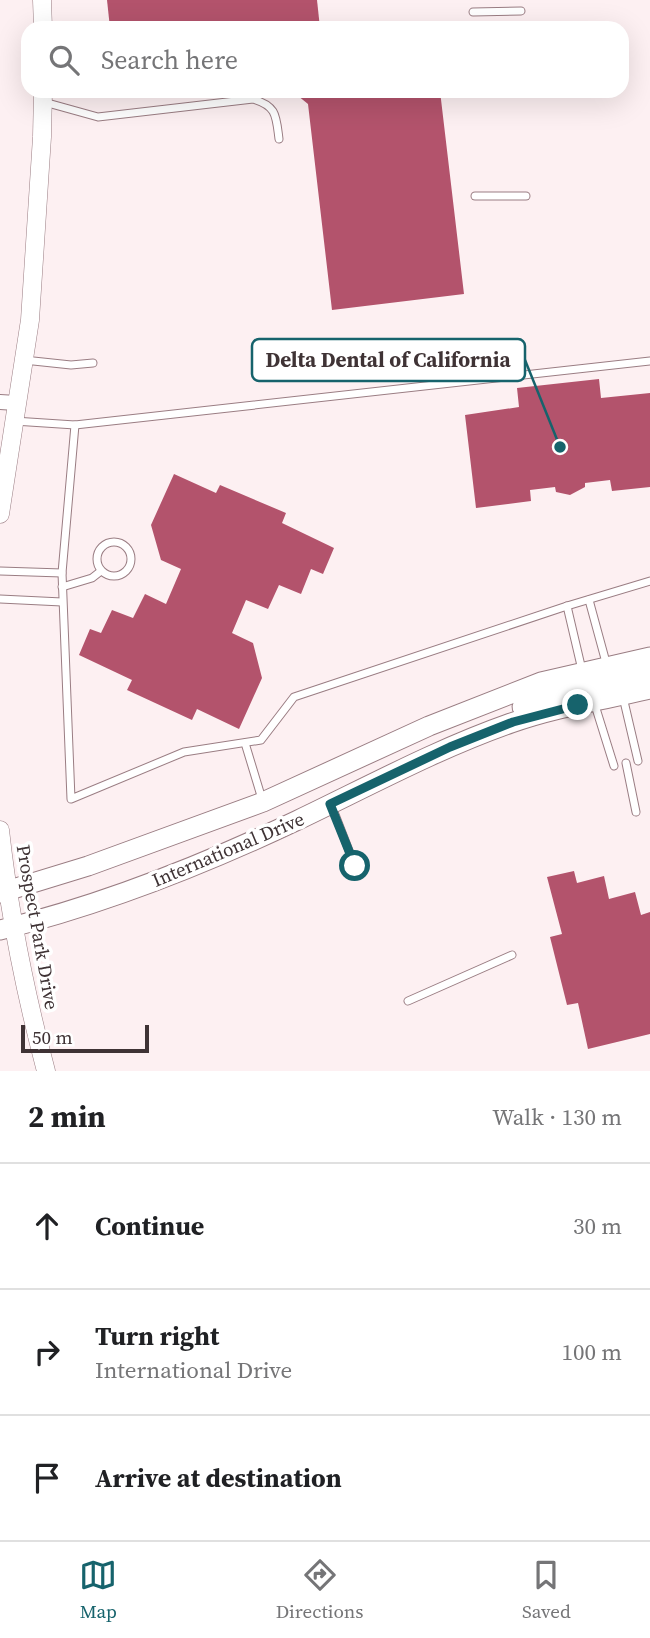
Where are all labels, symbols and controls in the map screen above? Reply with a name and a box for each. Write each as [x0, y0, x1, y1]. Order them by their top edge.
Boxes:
search box [21, 21, 629, 98]
icon: search [45, 41, 83, 79]
text: Search here [101, 42, 238, 78]
callout: Delta Dental of California [252, 339, 525, 381]
text: Delta Dental of California [265, 345, 511, 374]
route end [562, 689, 593, 720]
street label: International Drive [148, 805, 308, 893]
street label: Prospect Park Drive [11, 842, 65, 1012]
route start [339, 850, 370, 881]
scale bar [21, 1022, 149, 1054]
text: 50 m [32, 1024, 73, 1050]
text: 2 min [28, 1096, 106, 1137]
text: Walk · 130 m [492, 1101, 622, 1133]
icon: ahead [28, 1207, 66, 1245]
text: Continue [95, 1208, 204, 1244]
text: 30 m [573, 1210, 622, 1242]
text: Turn right [95, 1318, 219, 1354]
icon: right [28, 1333, 66, 1371]
text: 100 m [561, 1336, 622, 1368]
text: International Drive [95, 1354, 292, 1386]
icon: arrive [28, 1459, 66, 1497]
text: Arrive at destination [95, 1460, 342, 1496]
tab: Map [79, 1556, 117, 1624]
tab: Directions [276, 1556, 364, 1624]
tab: Saved [522, 1556, 571, 1624]

